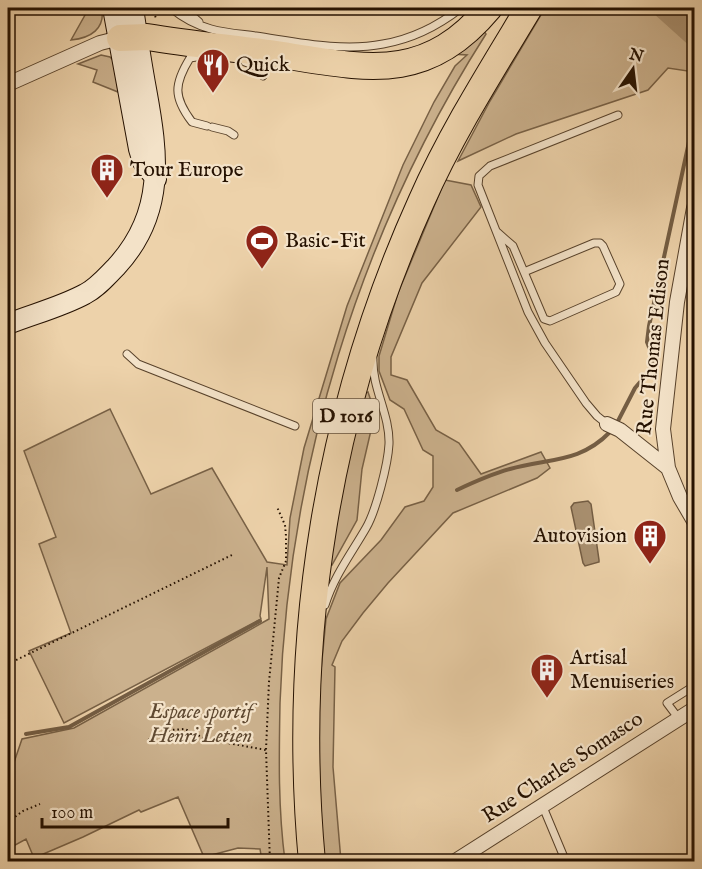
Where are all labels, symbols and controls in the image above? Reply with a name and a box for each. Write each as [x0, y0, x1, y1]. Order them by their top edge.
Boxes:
north arrow [603, 39, 663, 99]
text: N [626, 45, 645, 68]
restaurant icon: Quick [195, 47, 231, 94]
place label: Quick [236, 52, 291, 79]
building icon: Tour Europe [89, 152, 125, 199]
place label: Tour Europe [130, 157, 244, 184]
sports icon: Basic-Fit [244, 223, 280, 270]
place label: Basic-Fit [285, 228, 366, 255]
street label: Rue Thomas Edison [631, 257, 677, 437]
road number: D 1016 [313, 399, 379, 433]
building icon: Autovision [632, 518, 668, 565]
place label: Autovision [532, 523, 627, 550]
place label: Artisal Menuiseries [569, 645, 674, 696]
building icon: Artisal Menuiseries [529, 652, 565, 699]
park label: Espace sportif Henri Letien [148, 699, 258, 750]
street label: Rue Charles Somasco [478, 706, 648, 830]
scale bar [42, 791, 228, 829]
text: 100 m [51, 802, 93, 825]

